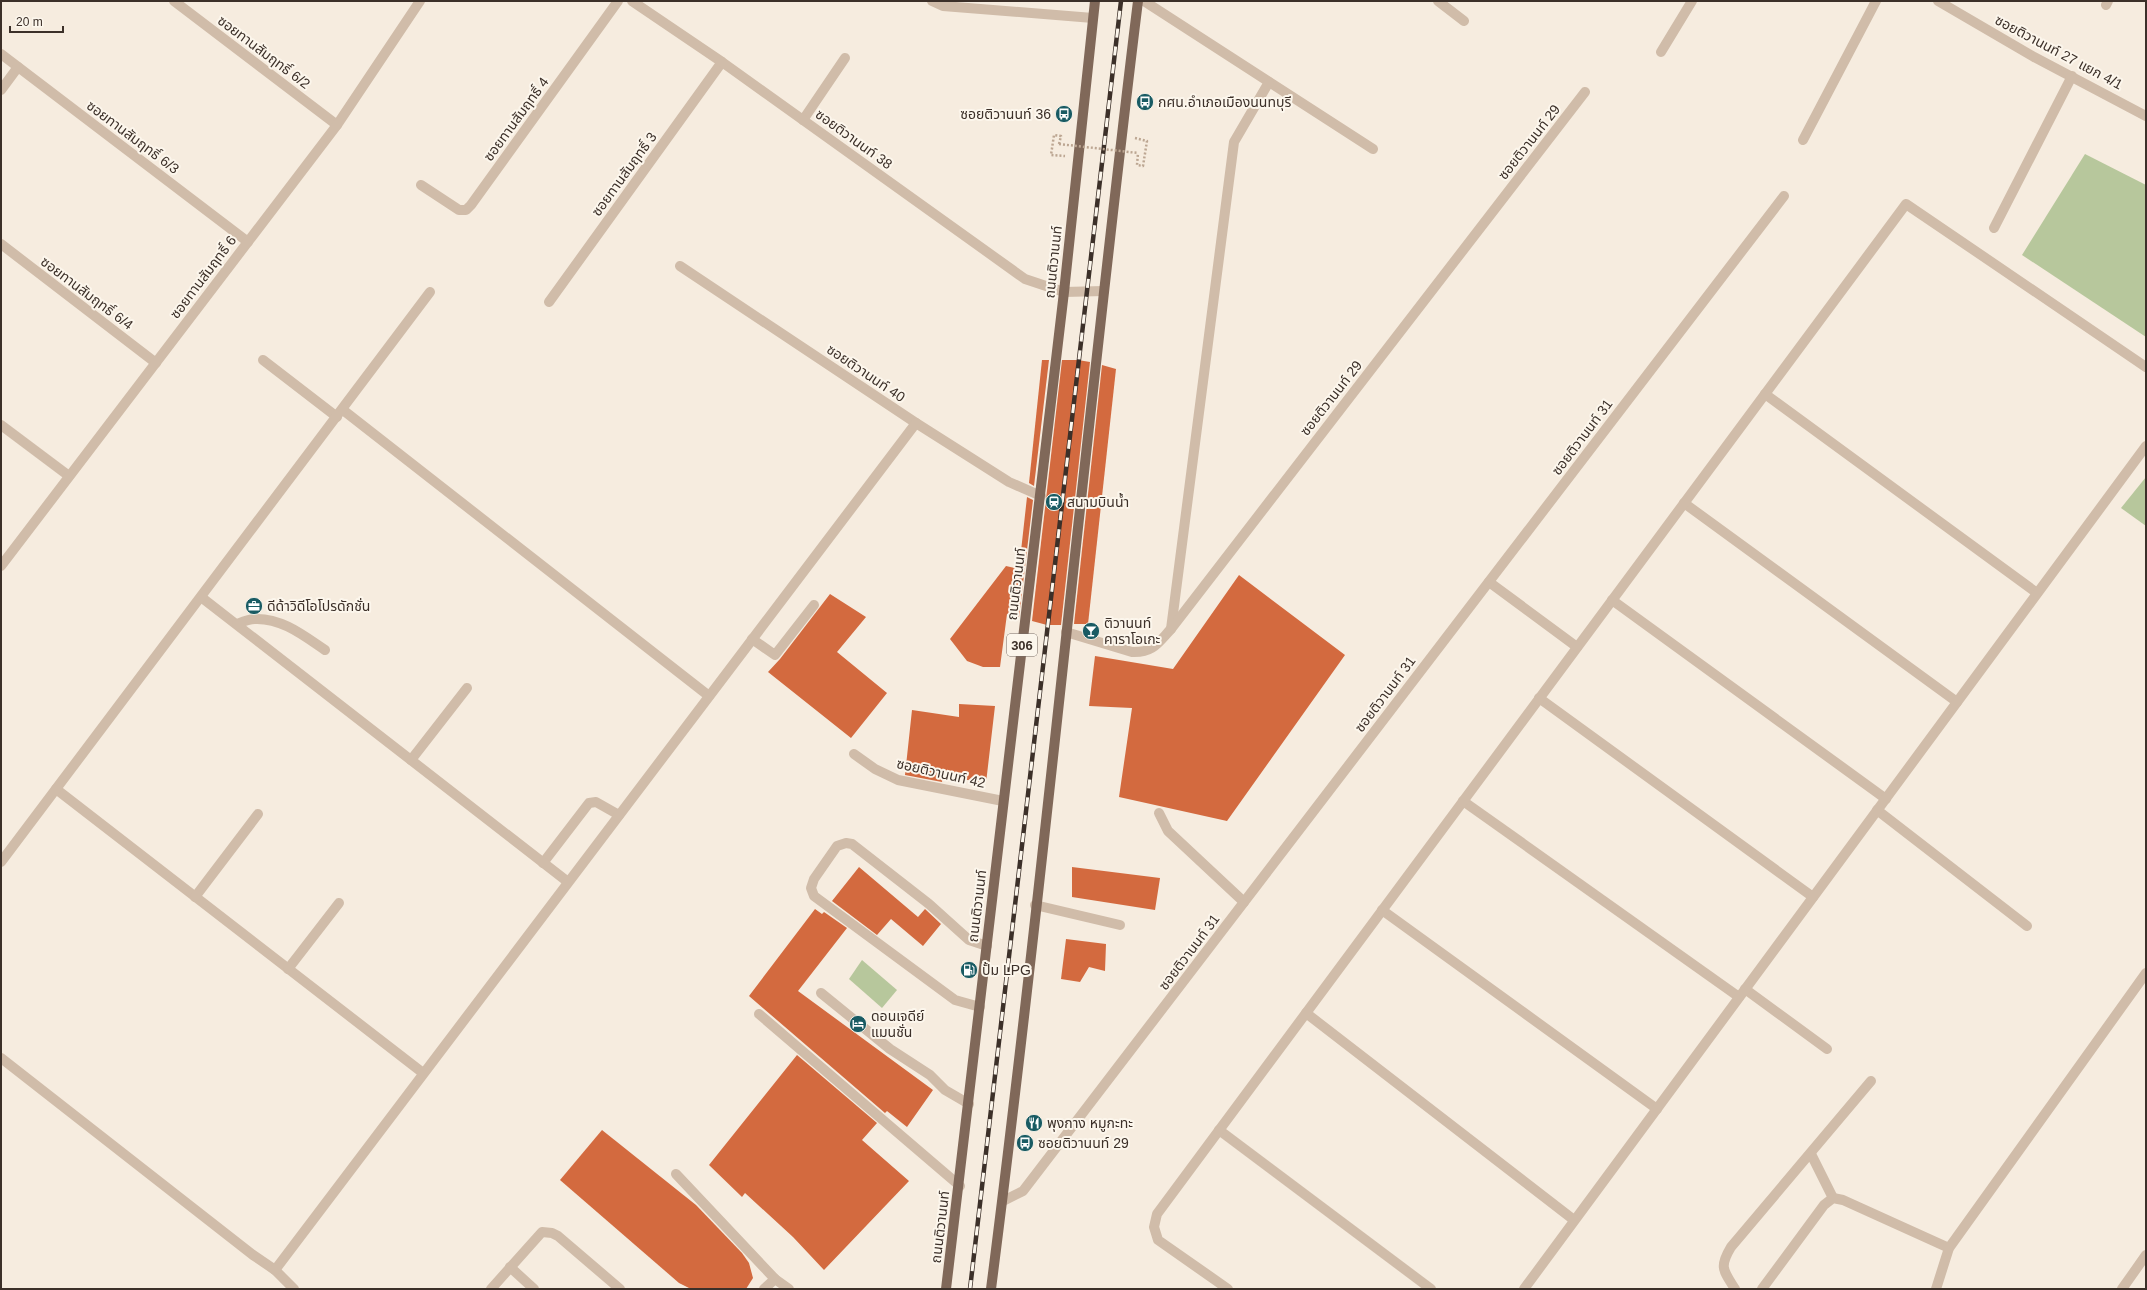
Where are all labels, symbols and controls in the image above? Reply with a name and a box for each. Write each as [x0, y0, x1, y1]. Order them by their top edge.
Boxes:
scale bar [10, 8, 63, 34]
street label: ซอยทานสัมฤทธิ์ 6/2 [215, 12, 314, 92]
street label: ซอยติวานนท์ 27 แยก 4/1 [1992, 12, 2126, 93]
text: 20 m [16, 15, 43, 29]
street label: ซอยทานสัมฤทธิ์ 4 [480, 74, 552, 164]
bus stop icon: กศน.อำเภอเมืองนนทบุรี [1135, 92, 1155, 112]
place label: กศน.อำเภอเมืองนนทบุรี [1158, 94, 1291, 111]
street label: ซอยทานสัมฤทธิ์ 6/3 [84, 97, 183, 177]
street label: ซอยติวานนท์ 29 [1495, 101, 1563, 183]
bus stop icon: ซอยติวานนท์ 36 [1054, 104, 1074, 124]
street label: ซอยติวานนท์ 38 [813, 106, 896, 172]
place label: ซอยติวานนท์ 36 [960, 106, 1051, 122]
street label: ซอยทานสัมฤทธิ์ 3 [588, 129, 660, 219]
street label: ถนนติวานนท์ [1041, 225, 1065, 299]
street label: ซอยทานสัมฤทธิ์ 6 [166, 232, 240, 322]
street label: ซอยทานสัมฤทธิ์ 6/4 [38, 253, 137, 333]
street label: ซอยติวานนท์ 40 [824, 341, 908, 405]
street label: ซอยติวานนท์ 29 [1297, 357, 1365, 439]
street label: ซอยติวานนท์ 31 [1548, 396, 1616, 478]
station icon: สนามบินน้ำ [1044, 492, 1064, 512]
place label: สนามบินน้ำ [1067, 492, 1129, 510]
street label: ถนนติวานนท์ [1004, 547, 1028, 621]
office icon: ดีด้าวิดีโอโปรดักชั่น [244, 596, 264, 616]
place label: ดีด้าวิดีโอโปรดักชั่น [267, 597, 370, 614]
place label: ติวานนท์ คาราโอเกะ [1104, 615, 1161, 647]
bar icon: ติวานนท์ คาราโอเกะ [1081, 621, 1101, 641]
road number: 306 [1007, 634, 1037, 656]
street label: ซอยติวานนท์ 31 [1351, 653, 1419, 735]
street label: ซอยติวานนท์ 42 [895, 755, 987, 791]
street label: ถนนติวานนท์ [965, 869, 989, 943]
street label: ซอยติวานนท์ 31 [1155, 911, 1223, 993]
fuel station icon: ปั้ม LPG [959, 960, 979, 980]
place label: ปั้ม LPG [982, 961, 1031, 978]
place label: ดอนเจดีย์ แมนชั่น [871, 1008, 924, 1040]
hotel icon: ดอนเจดีย์ แมนชั่น [848, 1014, 868, 1034]
restaurant icon: พุงกาง หมูกะทะ [1024, 1113, 1044, 1133]
place label: พุงกาง หมูกะทะ [1047, 1115, 1133, 1132]
bus stop icon: ซอยติวานนท์ 29 [1015, 1133, 1035, 1153]
place label: ซอยติวานนท์ 29 [1038, 1135, 1129, 1151]
street label: ถนนติวานนท์ [928, 1190, 952, 1264]

